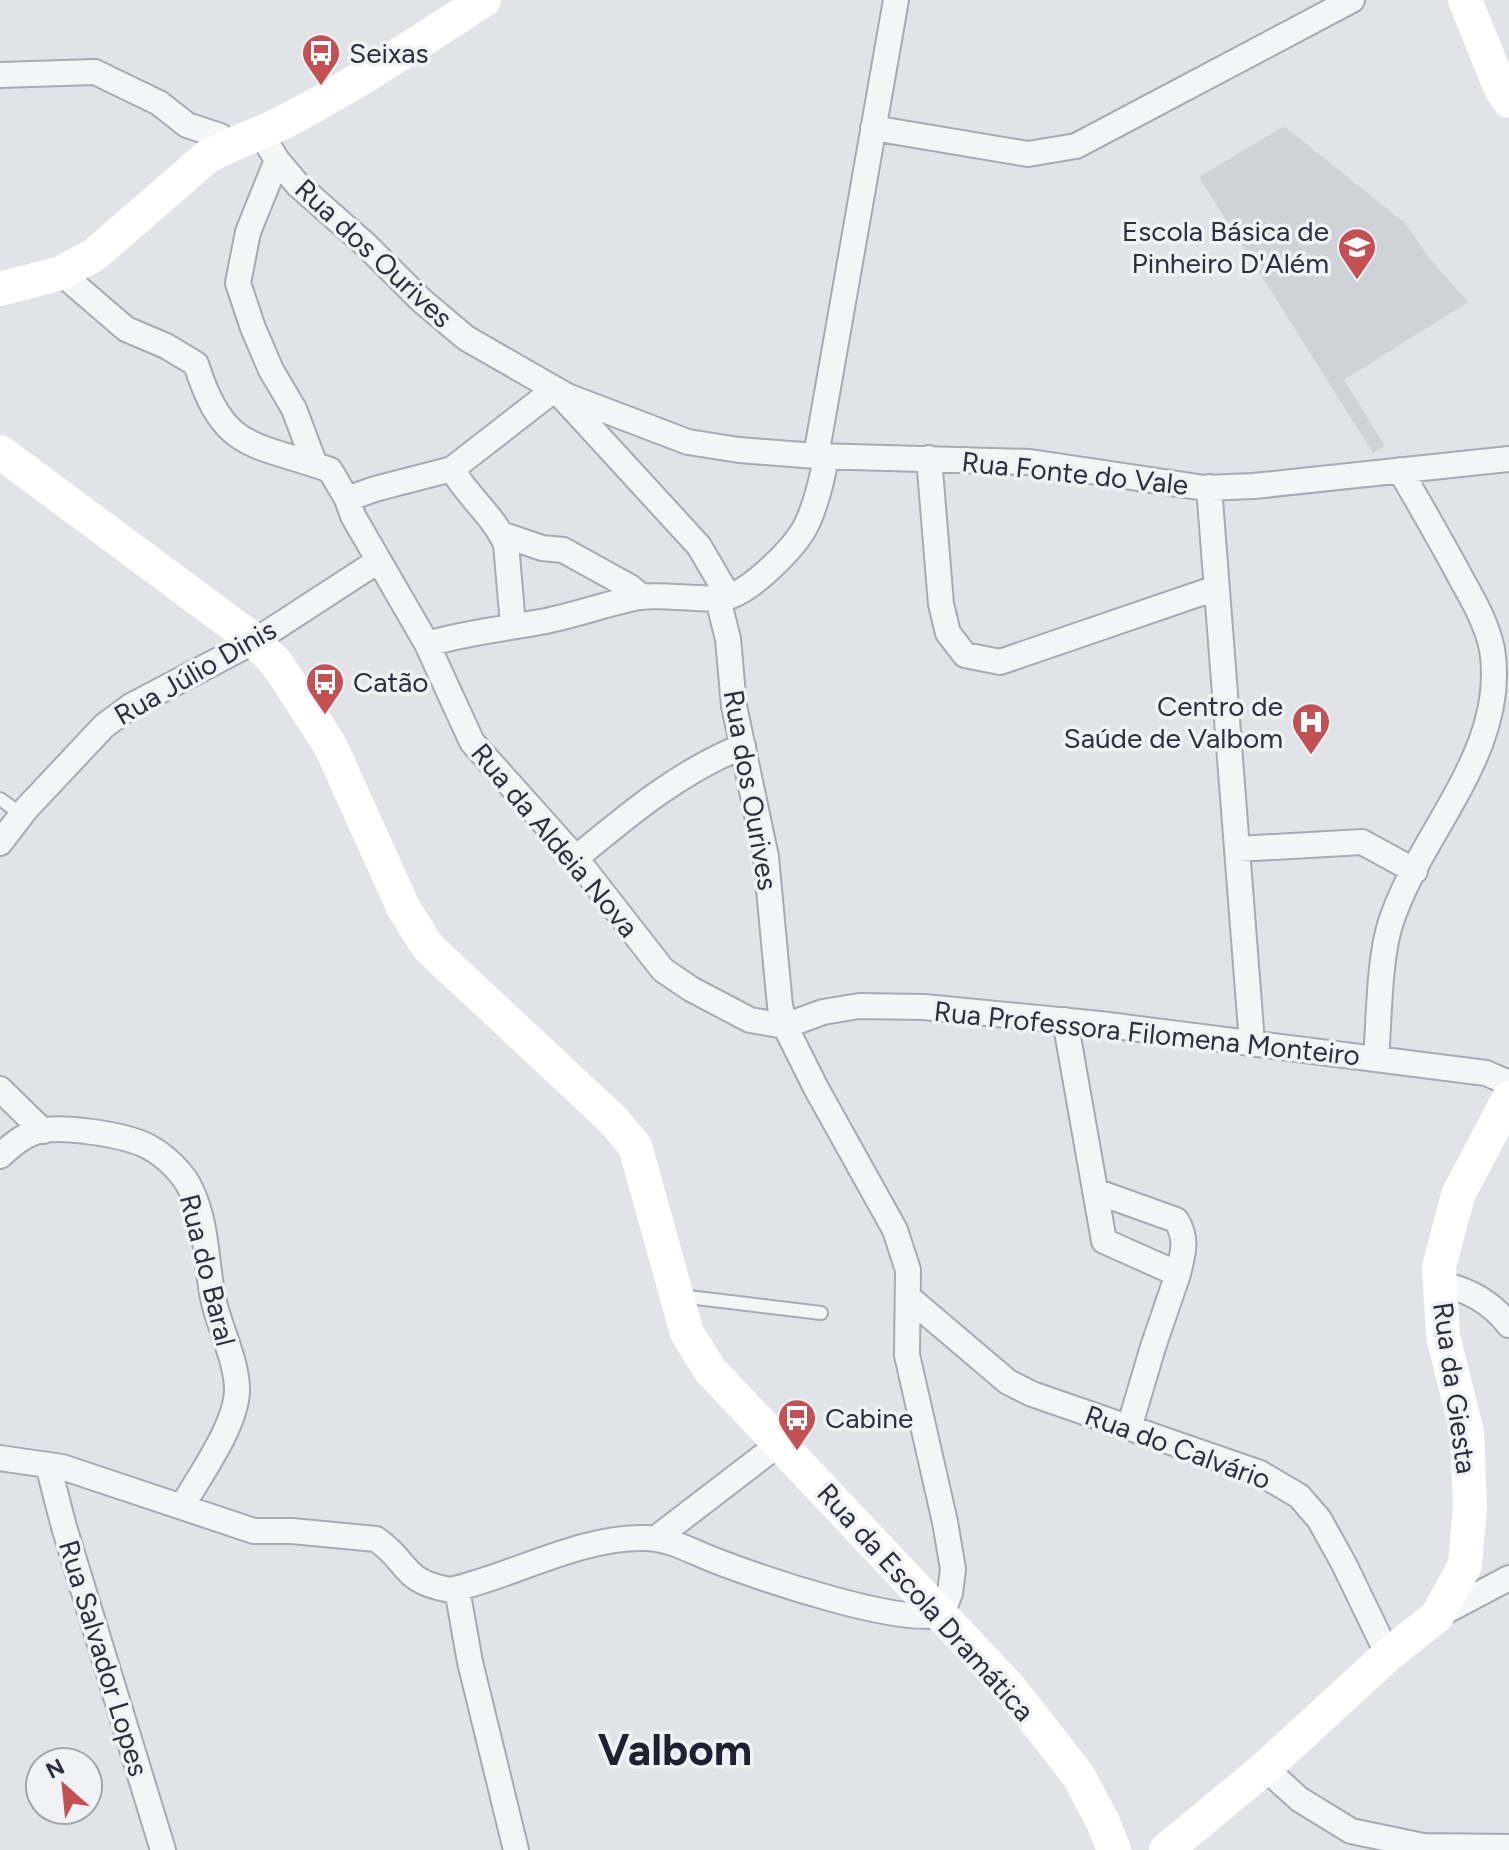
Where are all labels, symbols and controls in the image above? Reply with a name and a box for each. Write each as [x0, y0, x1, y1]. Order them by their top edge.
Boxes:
bus stop icon: Seixas [300, 32, 342, 87]
place label: Seixas [349, 36, 428, 70]
street label: Rua dos Ourives [288, 171, 460, 335]
place label: Escola Básica de Pinheiro D'Além [1122, 214, 1329, 280]
school or university icon: Escola Básica de Pinheiro D'Além [1336, 226, 1378, 281]
street label: Rua Fonte do Vale [960, 444, 1190, 502]
street label: Rua Júlio Dinis [108, 612, 282, 732]
bus stop icon: Catão [304, 661, 346, 716]
place label: Catão [353, 665, 428, 699]
street label: Rua dos Ourives [717, 687, 785, 893]
place label: Centro de Saúde de Valbom [1063, 689, 1283, 755]
hospital icon: Centro de Saúde de Valbom [1290, 701, 1332, 756]
street label: Rua da Aldeia Nova [464, 736, 646, 944]
street label: Rua Professora Filomena Monteiro [932, 994, 1362, 1072]
street label: Rua do Baral [173, 1191, 243, 1349]
street label: Rua da Giesta [1426, 1300, 1484, 1476]
bus stop icon: Cabine [776, 1397, 818, 1452]
street label: Rua do Calvário [1080, 1398, 1276, 1496]
place label: Cabine [825, 1401, 913, 1435]
street label: Rua da Escola Dramática [810, 1476, 1042, 1728]
street label: Rua Salvador Lopes [52, 1536, 156, 1780]
district label: Valbom [598, 1723, 752, 1776]
north arrow [24, 1746, 104, 1826]
text: N [41, 1753, 69, 1785]

